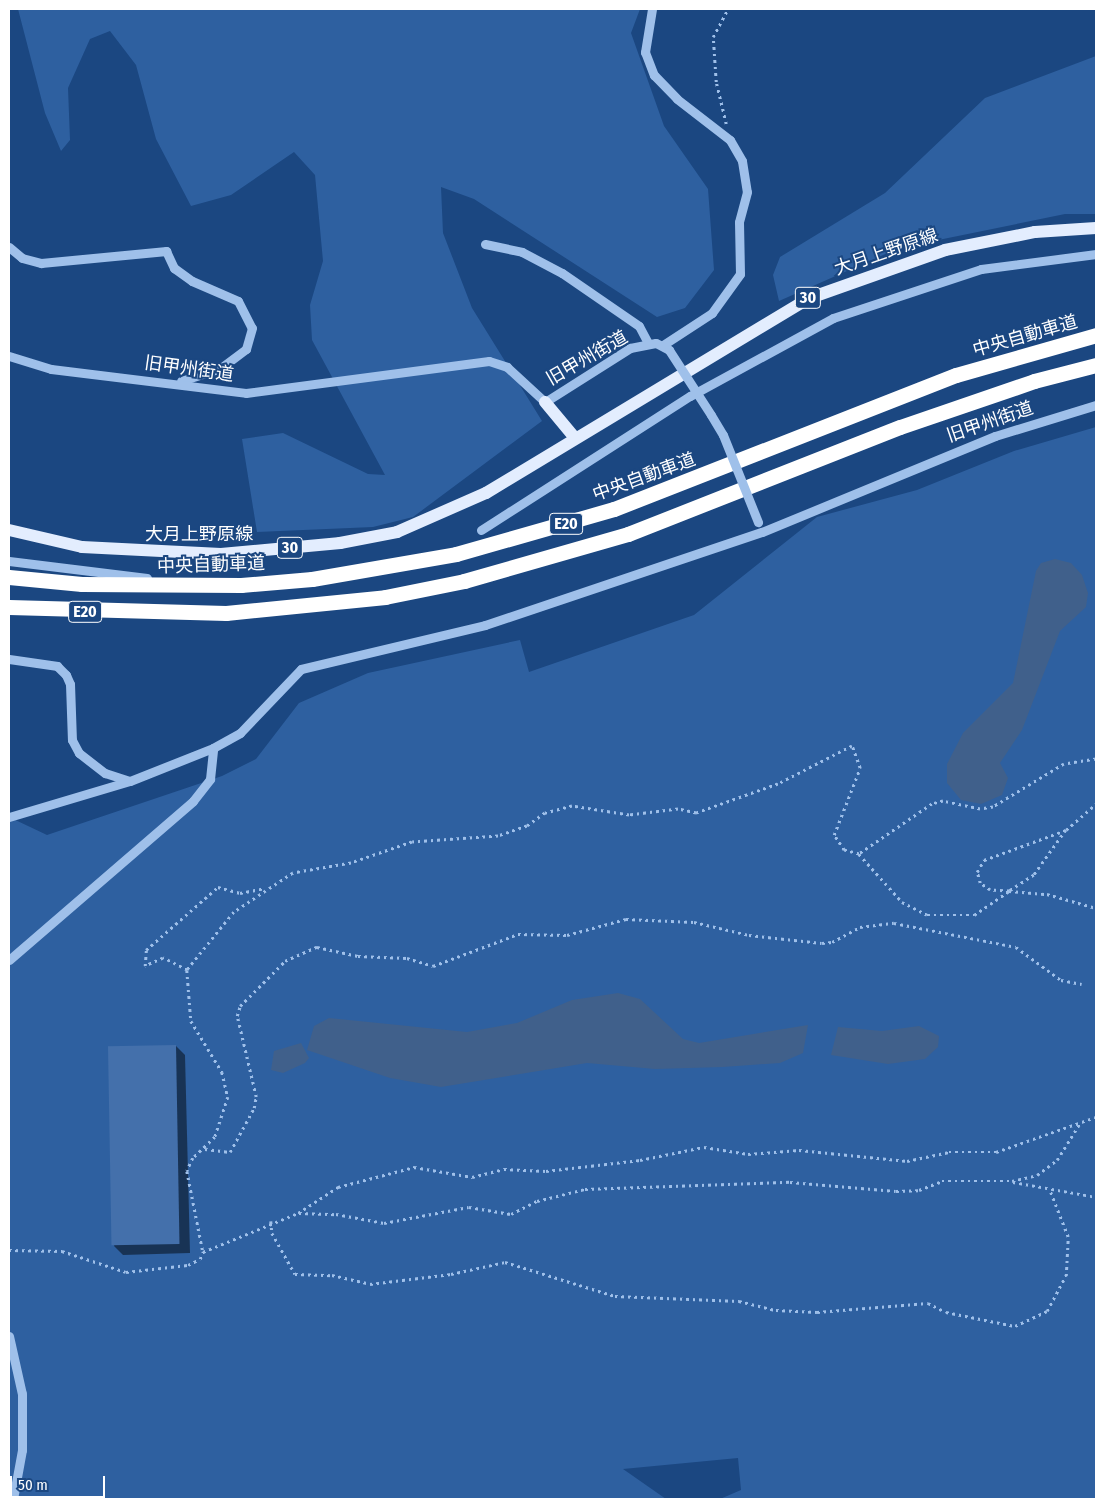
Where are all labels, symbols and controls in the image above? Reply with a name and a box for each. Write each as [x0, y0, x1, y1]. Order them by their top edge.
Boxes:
street label: 大月上野原線 [831, 224, 941, 280]
road number: 30 [794, 284, 822, 312]
street label: 中央自動車道 [970, 311, 1080, 361]
street label: 旧甲州街道 [543, 326, 631, 390]
street label: 旧甲州街道 [143, 352, 235, 386]
street label: 旧甲州街道 [944, 397, 1036, 447]
street label: 中央自動車道 [590, 448, 698, 506]
road number: E20 [548, 510, 584, 538]
street label: 大月上野原線 [145, 523, 253, 545]
road number: 30 [276, 534, 304, 562]
street label: 中央自動車道 [157, 552, 265, 578]
road number: E20 [68, 598, 102, 626]
scale bar [12, 1466, 108, 1498]
text: 50 m [18, 1476, 48, 1494]

